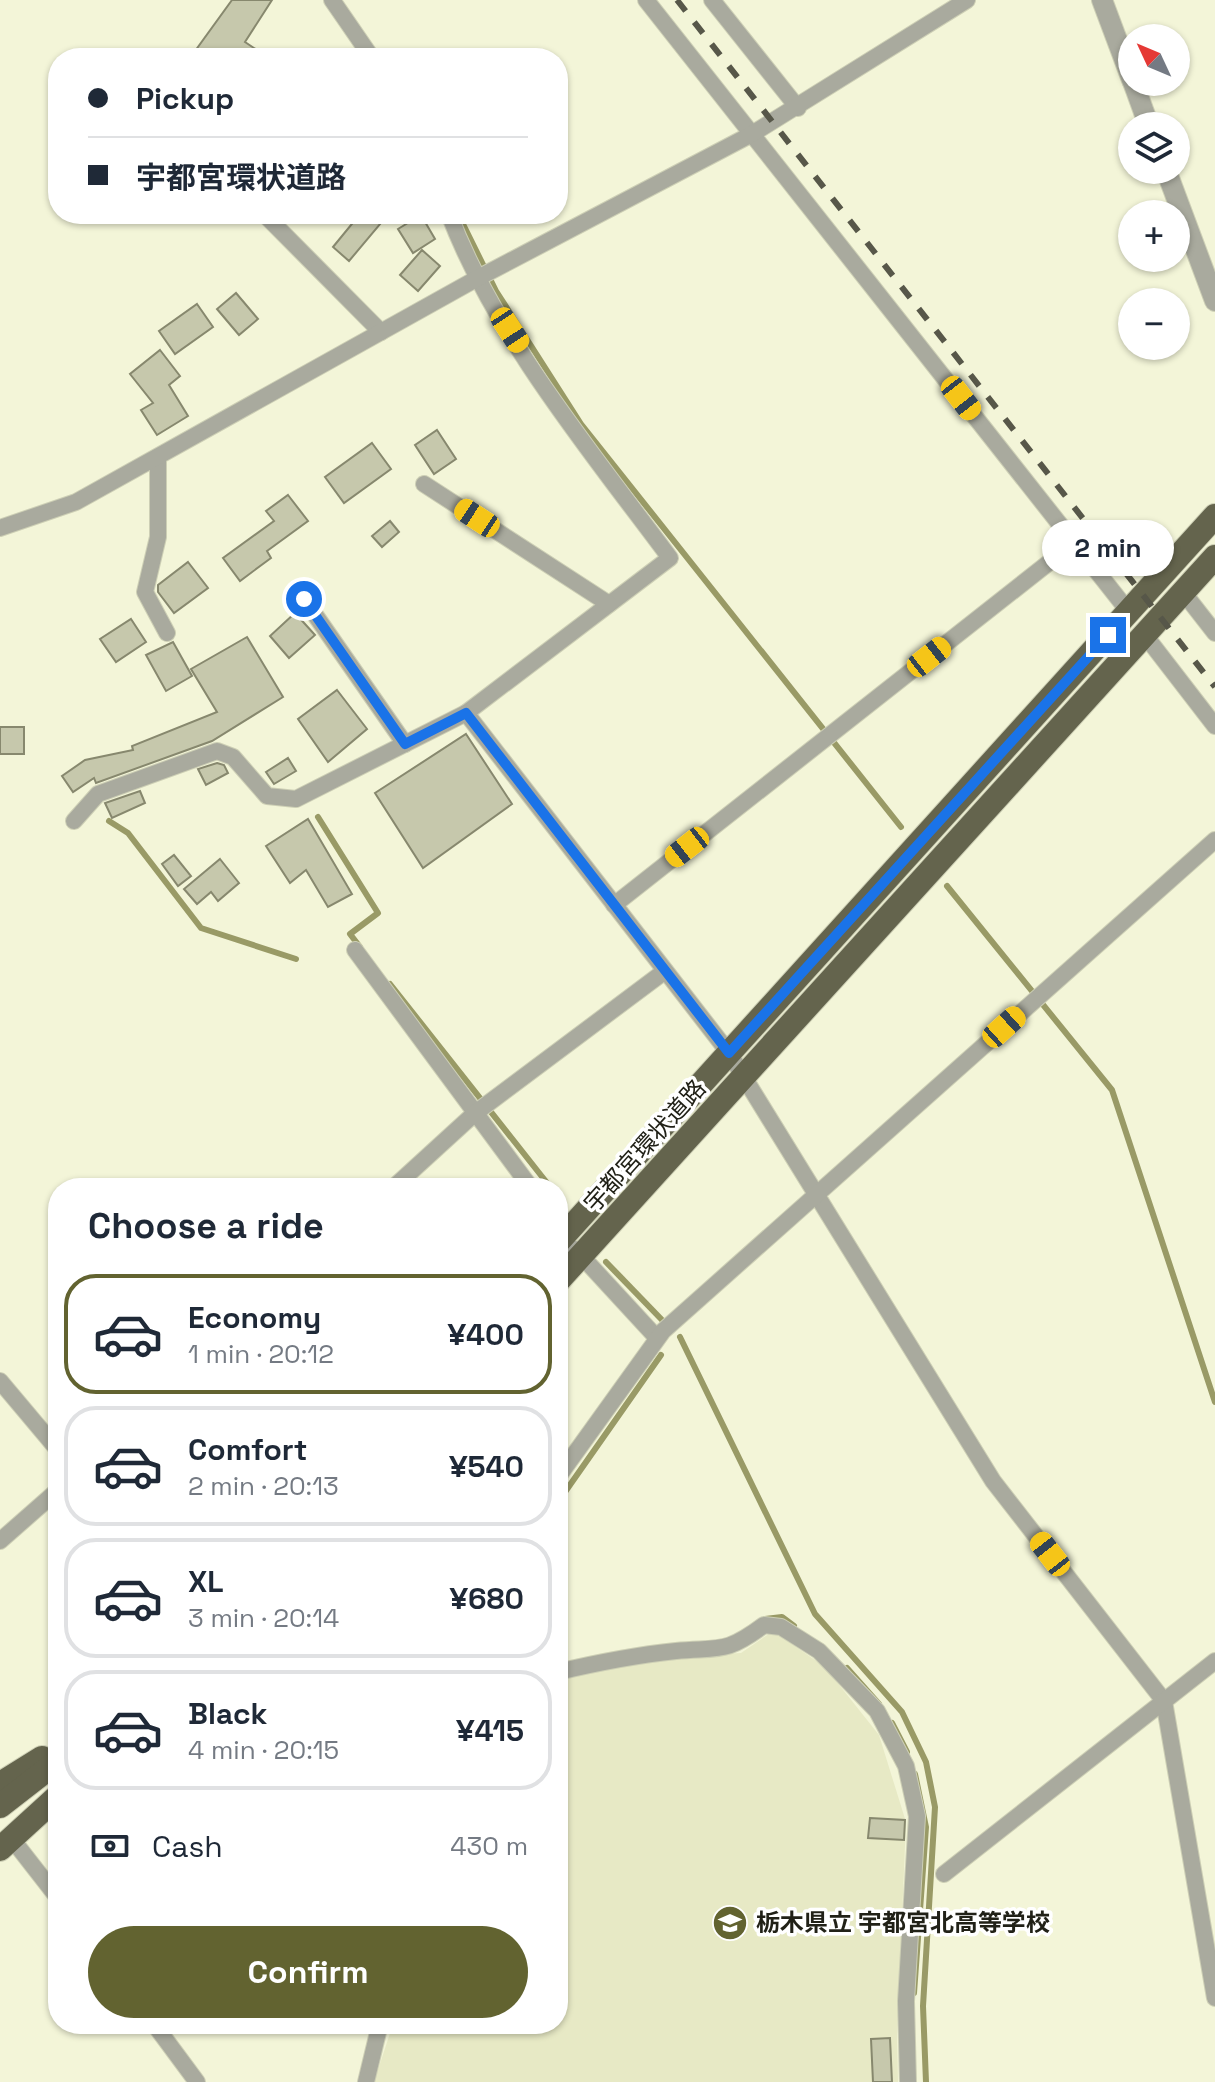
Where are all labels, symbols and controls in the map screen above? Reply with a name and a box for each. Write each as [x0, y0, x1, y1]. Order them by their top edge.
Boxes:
north arrow [1118, 24, 1190, 96]
map controls [1118, 24, 1190, 360]
text: Pickup [136, 79, 234, 118]
button: layers [1118, 112, 1190, 184]
text: 宇都宮環状道路 [136, 158, 346, 197]
button: + [1118, 200, 1190, 272]
button: − [1118, 288, 1190, 360]
car [487, 303, 533, 357]
car [937, 372, 985, 424]
car [450, 495, 504, 541]
callout: 2 min [1042, 519, 1174, 575]
text: 2 min [1074, 531, 1142, 565]
route start [286, 581, 322, 617]
route end [1090, 617, 1126, 653]
car [903, 633, 955, 681]
car [661, 823, 713, 871]
car [978, 1002, 1030, 1052]
street label: 宇都宮環状道路 [577, 1073, 712, 1218]
text: Choose a ride [88, 1203, 324, 1249]
icon: car [92, 1298, 164, 1370]
text: Economy [188, 1298, 321, 1337]
text: ¥400 [447, 1315, 524, 1354]
text: 1 min · 20:12 [188, 1337, 334, 1371]
icon: car [92, 1430, 164, 1502]
text: Comfort [188, 1430, 307, 1469]
text: ¥540 [449, 1447, 524, 1486]
text: 2 min · 20:13 [188, 1469, 339, 1503]
car [1026, 1528, 1074, 1580]
icon: car [92, 1562, 164, 1634]
text: XL [188, 1562, 224, 1601]
text: ¥680 [449, 1579, 524, 1618]
text: 3 min · 20:14 [188, 1601, 339, 1635]
icon: car [92, 1694, 164, 1766]
text: Black [188, 1694, 267, 1733]
text: ¥415 [456, 1711, 524, 1750]
text: 4 min · 20:15 [188, 1733, 339, 1767]
icon: cash [88, 1824, 132, 1868]
text: Cash [152, 1827, 223, 1866]
text: 430 m [450, 1829, 528, 1863]
school or university icon: 栃木県立 宇都宮北高等学校 [711, 1904, 749, 1942]
place label: 栃木県立 宇都宮北高等学校 [756, 1907, 1050, 1938]
button: Confirm [88, 1926, 528, 2018]

